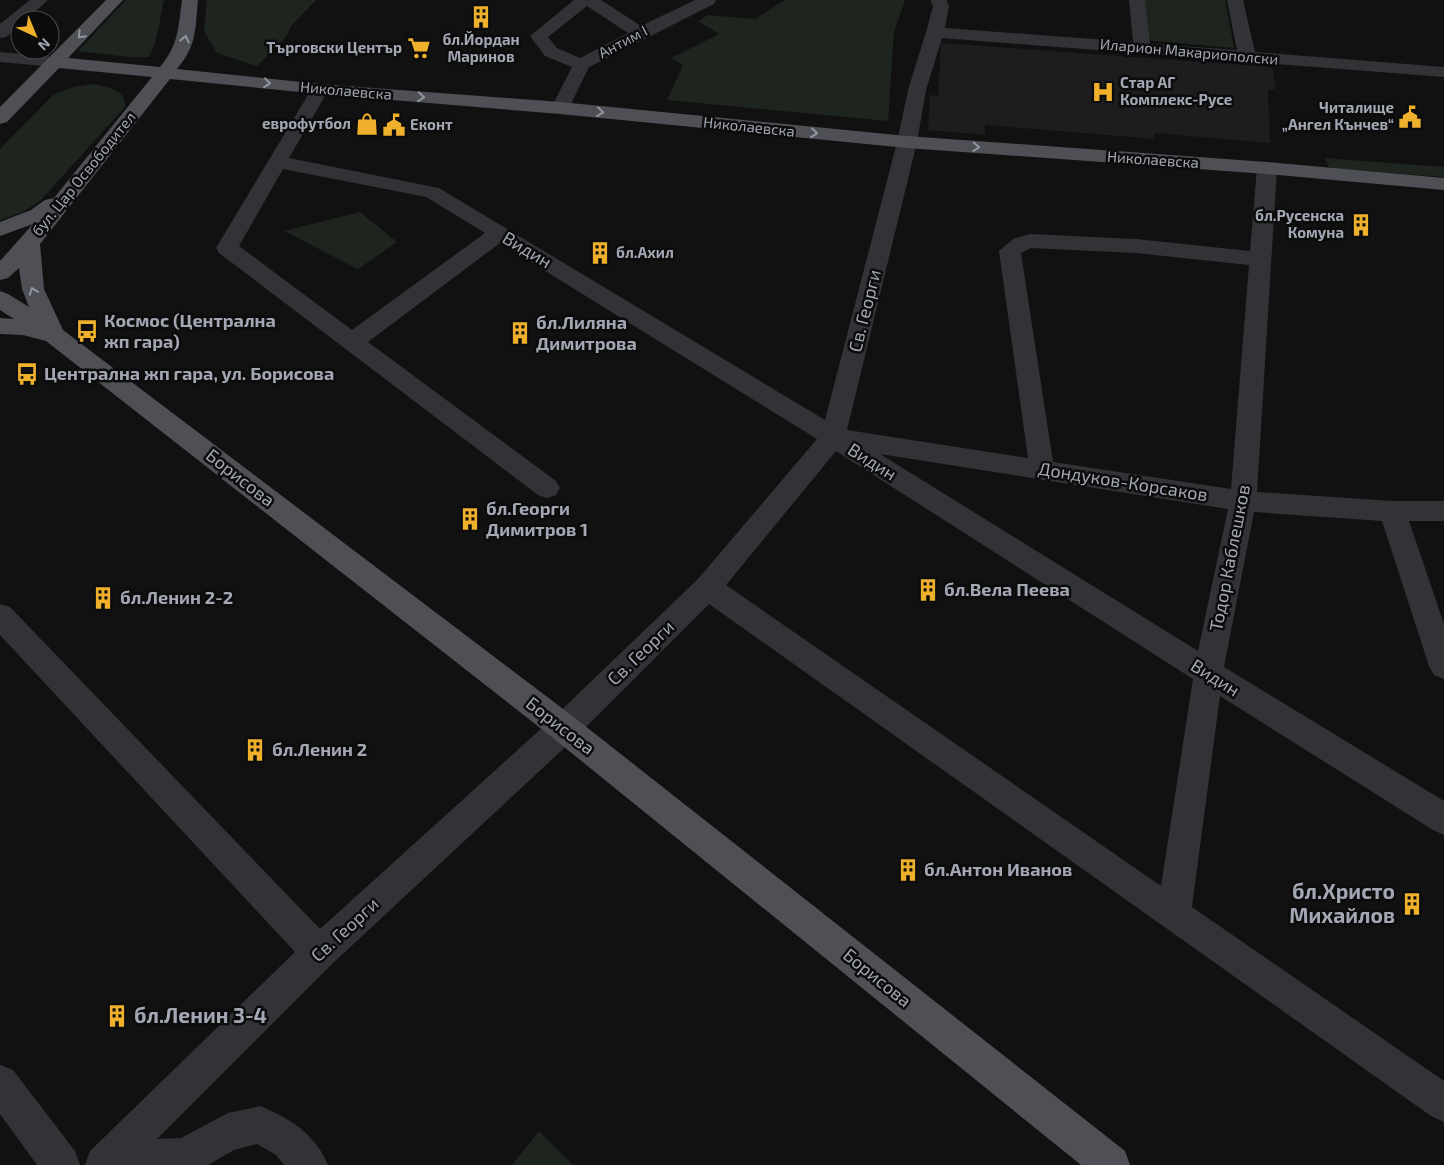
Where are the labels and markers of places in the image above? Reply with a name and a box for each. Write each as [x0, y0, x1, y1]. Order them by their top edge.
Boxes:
building icon: бл.Йордан Маринов [468, 4, 494, 30]
place label: бл.Йордан Маринов [442, 30, 520, 65]
supermarket icon: Търговски Център [406, 35, 432, 61]
place label: Търговски Център [266, 38, 402, 56]
place label: Стар АГ Комплекс-Русе [1120, 73, 1232, 108]
hospital icon: Стар АГ Комплекс-Русе [1090, 79, 1116, 105]
place label: Читалище „Ангел Кънчев“ [1282, 98, 1394, 133]
public building icon: Читалище „Ангел Кънчев“ [1397, 104, 1423, 130]
shop icon: еврофутбол [354, 111, 380, 137]
public building icon: Еконт [381, 112, 407, 138]
place label: еврофутбол [262, 114, 351, 132]
place label: Еконт [410, 115, 453, 133]
place label: бл.Русенска Комуна [1255, 206, 1344, 241]
building icon: бл.Русенска Комуна [1348, 212, 1374, 238]
building icon: бл.Ахил [587, 240, 613, 266]
place label: бл.Ахил [616, 243, 674, 261]
place label: Космос (Централна жп гара) [104, 309, 276, 352]
place label: бл.Лиляна Димитрова [536, 311, 637, 354]
bus stop icon: Космос (Централна жп гара) [74, 318, 100, 344]
building icon: бл.Лиляна Димитрова [507, 320, 533, 346]
bus stop icon: Централна жп гара, ул. Борисова [14, 361, 40, 387]
place label: Централна жп гара, ул. Борисова [44, 362, 334, 384]
place label: бл.Георги Димитров 1 [486, 497, 588, 540]
building icon: бл.Георги Димитров 1 [457, 506, 483, 532]
building icon: бл.Вела Пеева [915, 577, 941, 603]
place label: бл.Вела Пеева [944, 578, 1070, 600]
building icon: бл.Ленин 2-2 [90, 585, 116, 611]
place label: бл.Ленин 2-2 [120, 586, 233, 608]
building icon: бл.Ленин 2 [242, 737, 268, 763]
place label: бл.Ленин 2 [272, 738, 367, 760]
building icon: бл.Антон Иванов [895, 857, 921, 883]
place label: бл.Антон Иванов [924, 858, 1072, 880]
place label: бл.Христо Михайлов [1289, 878, 1395, 927]
building icon: бл.Христо Михайлов [1399, 891, 1425, 917]
place label: бл.Ленин 3-4 [134, 1002, 267, 1027]
building icon: бл.Ленин 3-4 [104, 1003, 130, 1029]

